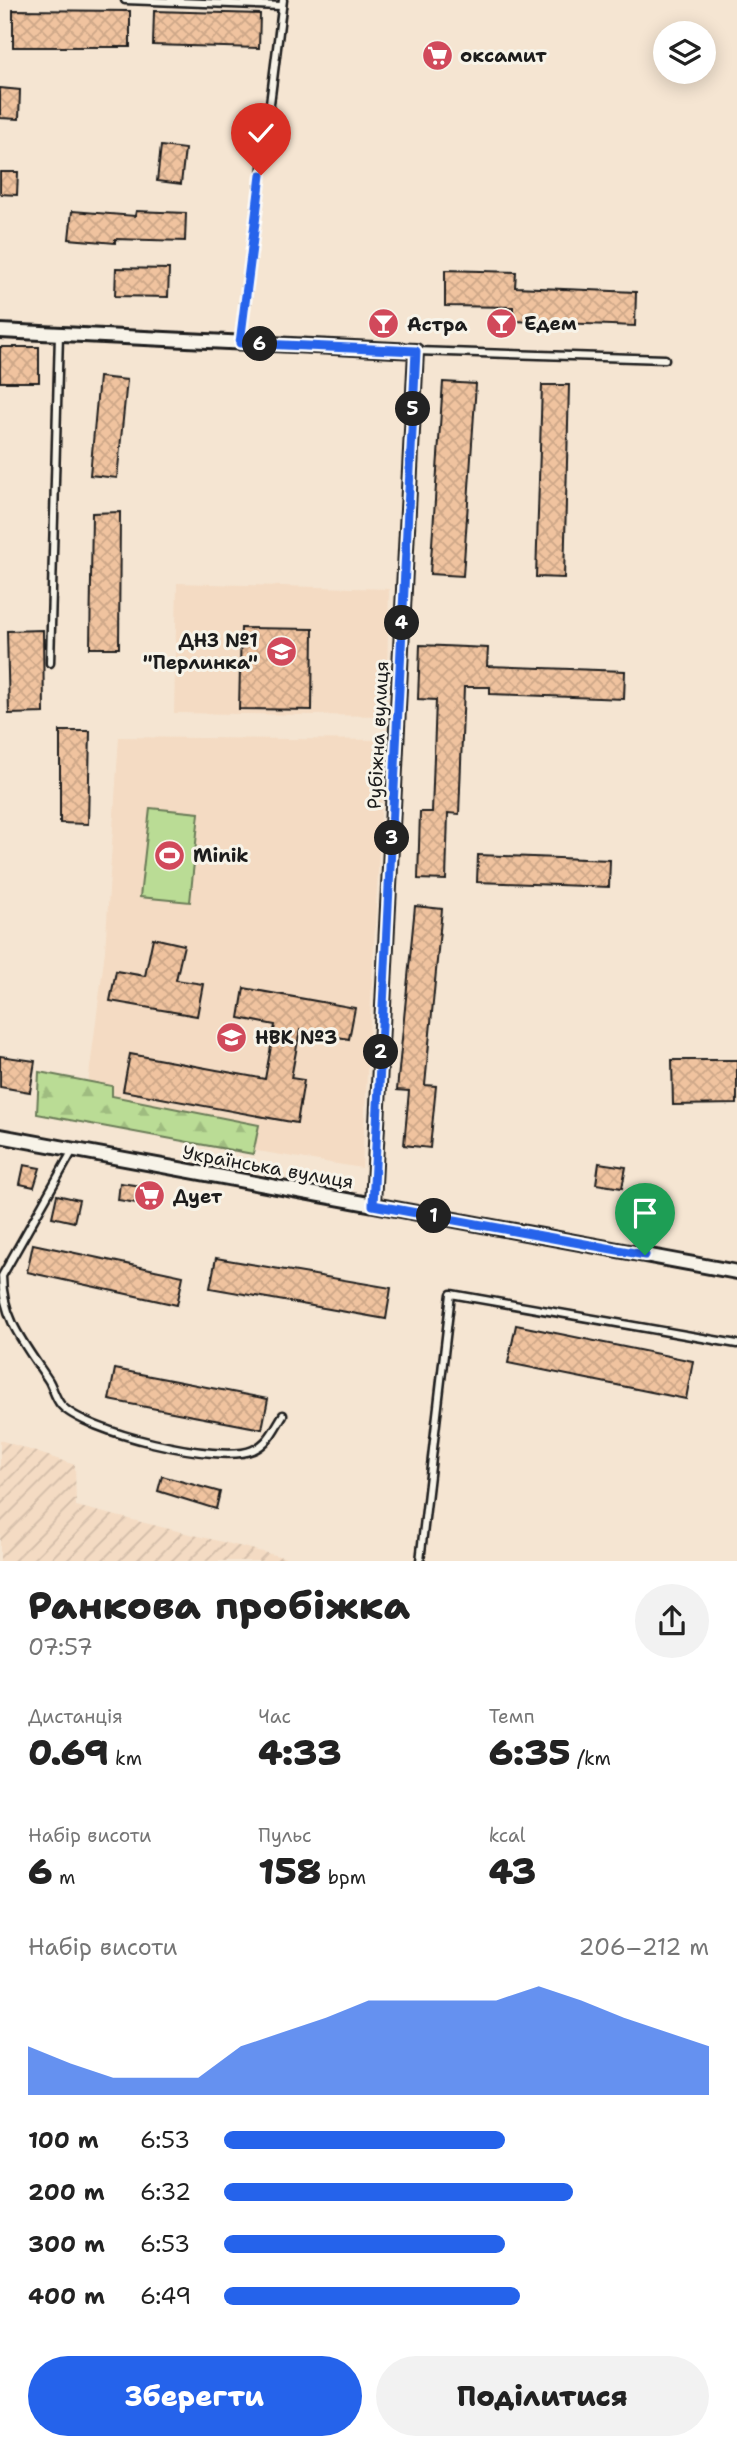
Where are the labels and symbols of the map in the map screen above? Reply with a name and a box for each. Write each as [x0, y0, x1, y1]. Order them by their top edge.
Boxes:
supermarket icon: оксамит [420, 38, 454, 72]
place label: оксамит [460, 43, 547, 68]
pin [231, 103, 291, 175]
bar icon: Едем [484, 306, 518, 340]
bar icon: Астра [367, 307, 401, 341]
place label: Едем [524, 311, 577, 336]
place label: Астра [407, 312, 468, 337]
pin: 6 [243, 326, 278, 362]
pin: 5 [396, 392, 430, 426]
pin: 4 [384, 606, 420, 640]
place label: ДНЗ №1 "Перлинка" [143, 628, 258, 675]
school or university icon: ДНЗ №1 "Перлинка" [264, 634, 298, 668]
street label: Рубіжна вулиця [362, 660, 394, 810]
pin: 3 [374, 820, 410, 856]
sports icon: Minik [153, 838, 187, 872]
place label: Minik [193, 843, 249, 868]
school or university icon: НВК №3 [215, 1020, 249, 1054]
place label: НВК №3 [255, 1025, 337, 1050]
pin: 2 [364, 1034, 398, 1070]
street label: Українська вулиця [180, 1140, 356, 1194]
supermarket icon: Дует [133, 1179, 167, 1213]
pin [615, 1183, 675, 1255]
place label: Дует [173, 1184, 223, 1209]
pin: 1 [416, 1198, 452, 1234]

